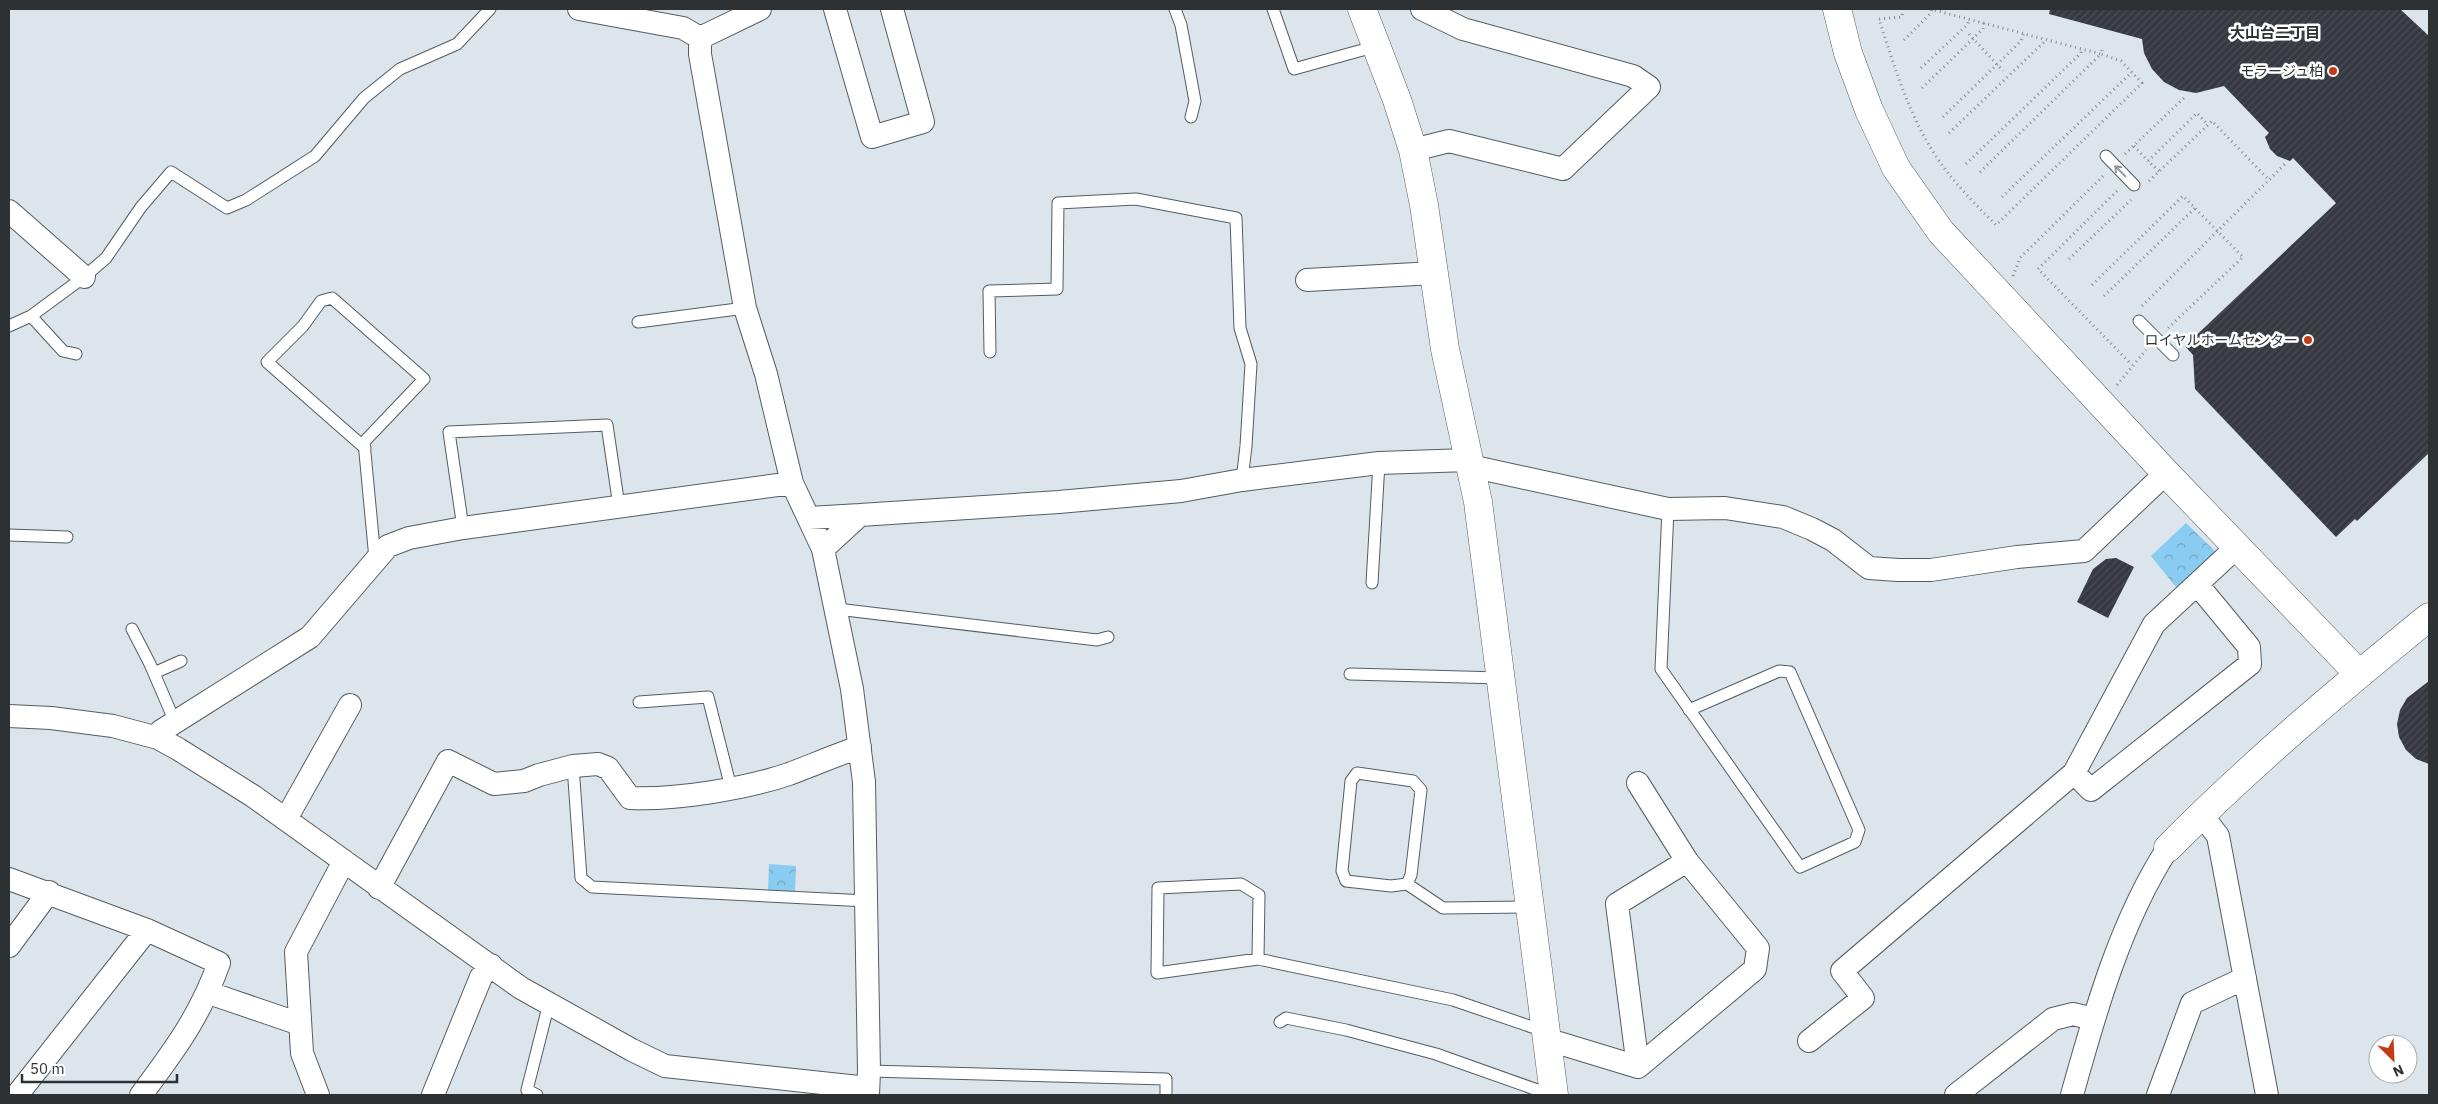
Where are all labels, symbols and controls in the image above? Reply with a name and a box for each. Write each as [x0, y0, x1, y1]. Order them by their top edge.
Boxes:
district label: 大山台二丁目 [2230, 23, 2320, 42]
place label: モラージュ柏 [2240, 62, 2323, 80]
marker: モラージュ柏 [2327, 65, 2339, 77]
one-way arrow [2114, 164, 2126, 177]
place label: ロイヤルホームセンター [2145, 331, 2298, 349]
marker: ロイヤルホームセンター [2302, 334, 2314, 346]
north arrow [2368, 1034, 2418, 1084]
scale bar [22, 1052, 178, 1084]
text: 50 m [30, 1059, 65, 1078]
text: N [2390, 1061, 2407, 1081]

